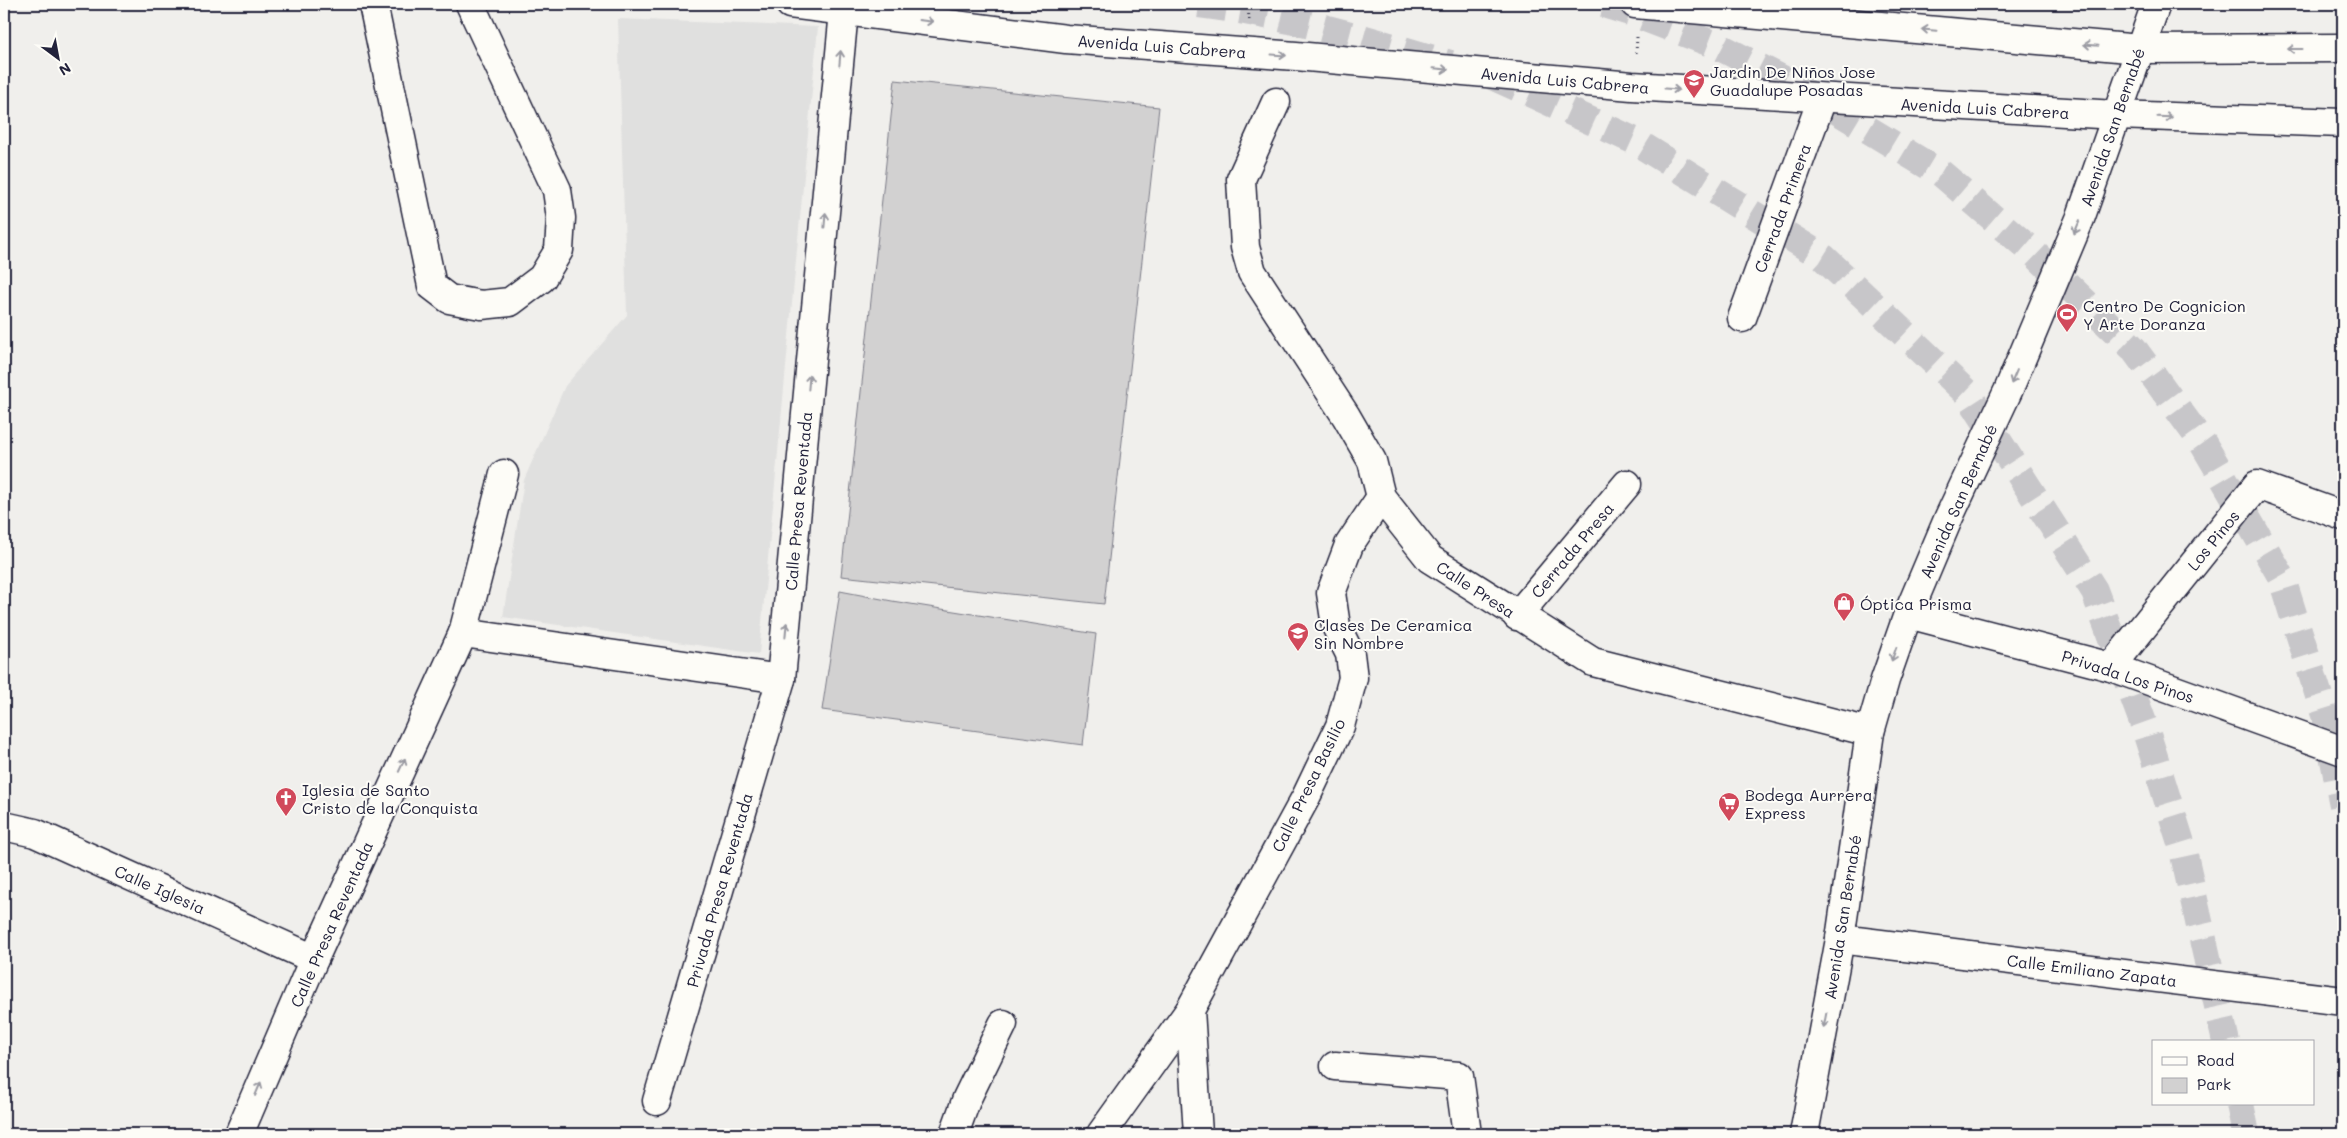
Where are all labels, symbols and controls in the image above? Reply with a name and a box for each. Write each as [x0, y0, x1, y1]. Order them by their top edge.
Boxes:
one-way arrow [917, 16, 933, 26]
one-way arrow [1922, 25, 1938, 35]
street label: Avenida Luis Cabrera [1077, 30, 1247, 62]
north arrow [32, 32, 82, 82]
one-way arrow [2083, 40, 2099, 50]
one-way arrow [2287, 44, 2303, 53]
street label: Avenida San Bernabé [2075, 45, 2149, 209]
one-way arrow [835, 50, 845, 66]
one-way arrow [1271, 50, 1287, 59]
text: N [56, 59, 75, 80]
place label: Jardin De Niños Jose Guadalupe Posadas [1710, 61, 1876, 100]
street label: Avenida Luis Cabrera [1480, 62, 1650, 98]
one-way arrow [1432, 64, 1448, 74]
school or university icon: Jardin De Niños Jose Guadalupe Posadas [1682, 68, 1706, 99]
one-way arrow [1664, 84, 1680, 93]
street label: Avenida Luis Cabrera [1900, 93, 2070, 123]
one-way arrow [2156, 112, 2172, 121]
street label: Cerrada Primera [1749, 141, 1815, 275]
one-way arrow [820, 212, 829, 228]
one-way arrow [2071, 219, 2081, 234]
place label: Centro De Cognicion Y Arte Doranza [2083, 295, 2246, 334]
sports icon: Centro De Cognicion Y Arte Doranza [2055, 302, 2079, 333]
one-way arrow [2008, 369, 2018, 384]
one-way arrow [804, 374, 814, 390]
street label: Calle Presa Reventada [780, 411, 816, 591]
street label: Avenida San Bernabé [1915, 421, 2001, 581]
street label: Cerrada Presa [1526, 498, 1618, 602]
street label: Los Pinos [2182, 506, 2244, 574]
street label: Calle Presa [1433, 556, 1519, 622]
shop icon: Óptica Prisma [1832, 591, 1856, 622]
place label: Óptica Prisma [1860, 593, 1972, 614]
place label: Clases De Ceramica Sin Nombre [1314, 614, 1472, 653]
school or university icon: Clases De Ceramica Sin Nombre [1286, 621, 1310, 652]
one-way arrow [781, 623, 790, 639]
street label: Privada Los Pinos [2059, 645, 2197, 707]
one-way arrow [1889, 646, 1898, 662]
street label: Calle Presa Basilio [1267, 715, 1349, 855]
one-way arrow [398, 758, 408, 773]
place label: Iglesia de Santo Cristo de la Conquista [302, 779, 479, 818]
place label: Bodega Aurrera Express [1745, 784, 1873, 823]
church icon: Iglesia de Santo Cristo de la Conquista [274, 786, 298, 817]
street label: Privada Presa Reventada [681, 790, 757, 990]
supermarket icon: Bodega Aurrera Express [1717, 791, 1741, 822]
street label: Avenida San Bernabé [1819, 833, 1865, 1001]
street label: Calle Presa Reventada [285, 838, 377, 1010]
street label: Calle Iglesia [111, 860, 209, 918]
street label: Calle Emiliano Zapata [2006, 949, 2178, 991]
one-way arrow [1820, 1011, 1829, 1027]
legend [2152, 1040, 2314, 1106]
text: Road [2197, 1050, 2234, 1070]
text: Park [2197, 1074, 2231, 1094]
one-way arrow [254, 1082, 263, 1097]

